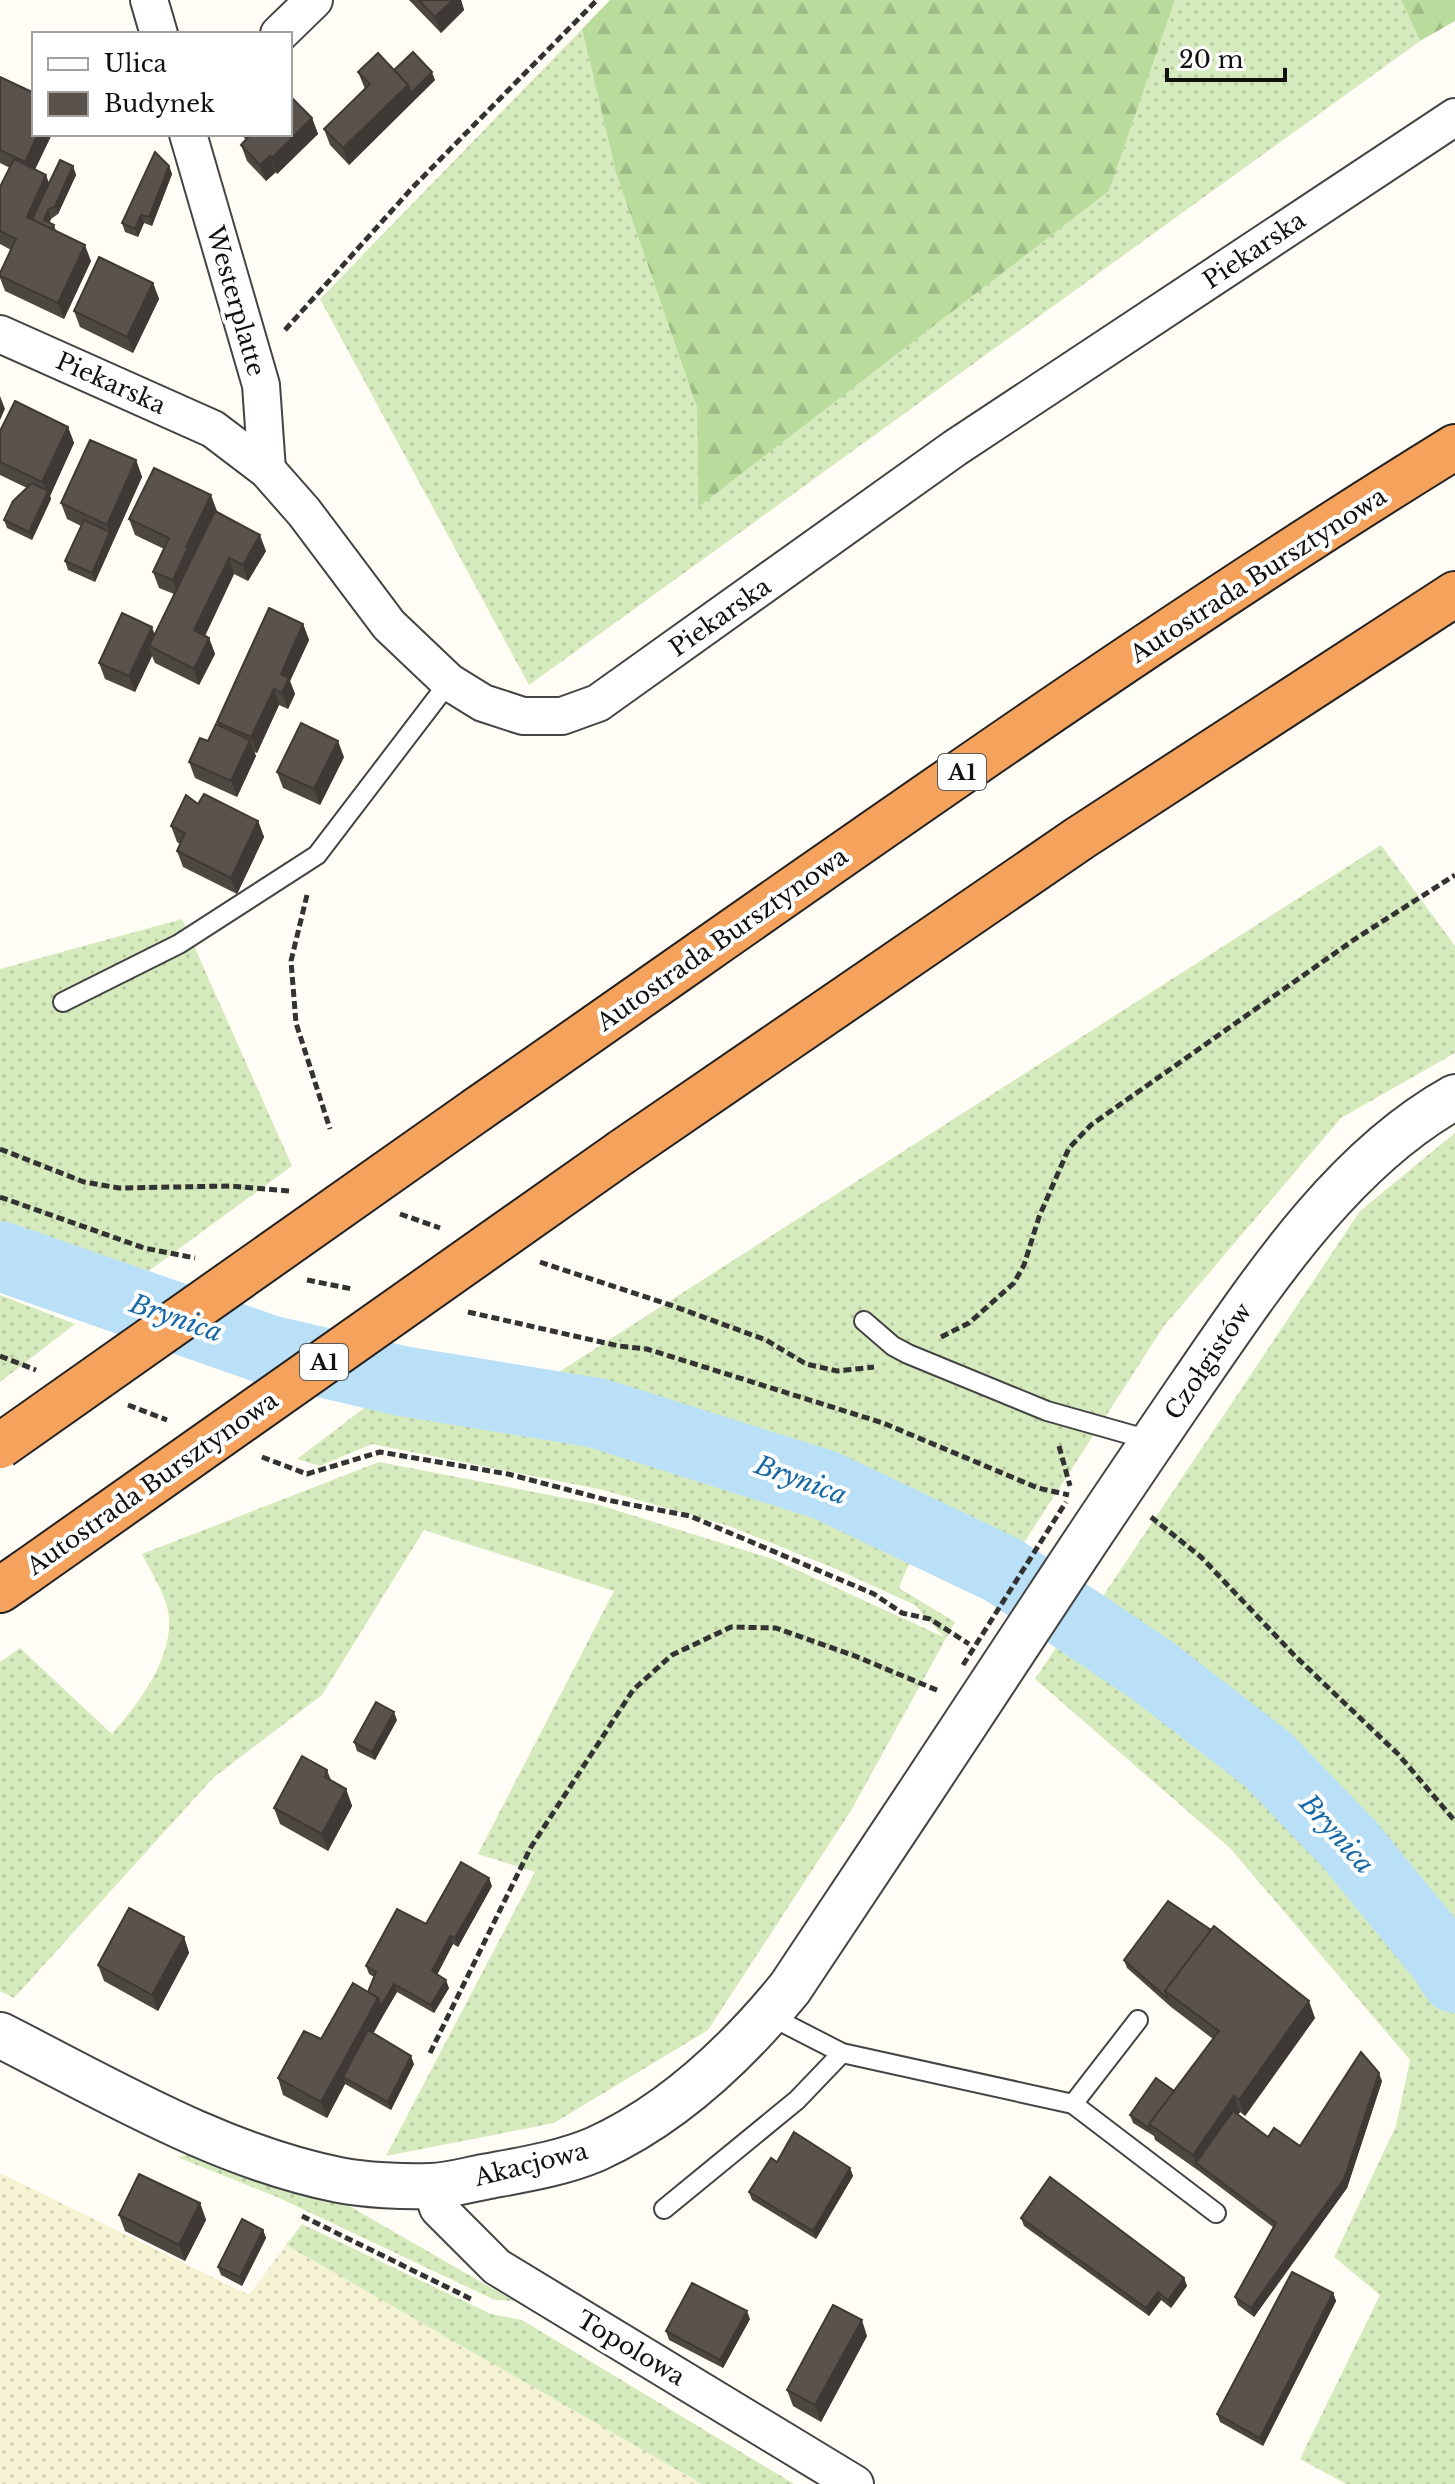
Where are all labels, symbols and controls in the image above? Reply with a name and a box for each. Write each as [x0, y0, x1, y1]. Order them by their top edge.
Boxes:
legend [32, 32, 292, 136]
scale bar [1167, 32, 1285, 82]
text: 20 m [1179, 45, 1244, 74]
text: Ulica [104, 49, 168, 78]
text: Budynek [104, 89, 215, 118]
street label: Piekarska [1197, 205, 1311, 295]
street label: Westerplatte [200, 222, 271, 379]
street label: Piekarska [52, 346, 171, 420]
street label: Autostrada Bursztynowa [1124, 481, 1392, 669]
street label: Piekarska [664, 571, 777, 662]
road number: A1 [938, 754, 986, 790]
street label: Autostrada Bursztynowa [590, 841, 854, 1037]
water label: Brynica [125, 1287, 226, 1349]
street label: Czołgistów [1158, 1297, 1258, 1425]
road number: A1 [300, 1344, 348, 1380]
street label: Autostrada Bursztynowa [20, 1385, 284, 1581]
water label: Brynica [750, 1448, 851, 1511]
water label: Brynica [1292, 1787, 1381, 1880]
street label: Akacjowa [470, 2136, 591, 2192]
street label: Topolowa [572, 2304, 691, 2392]

